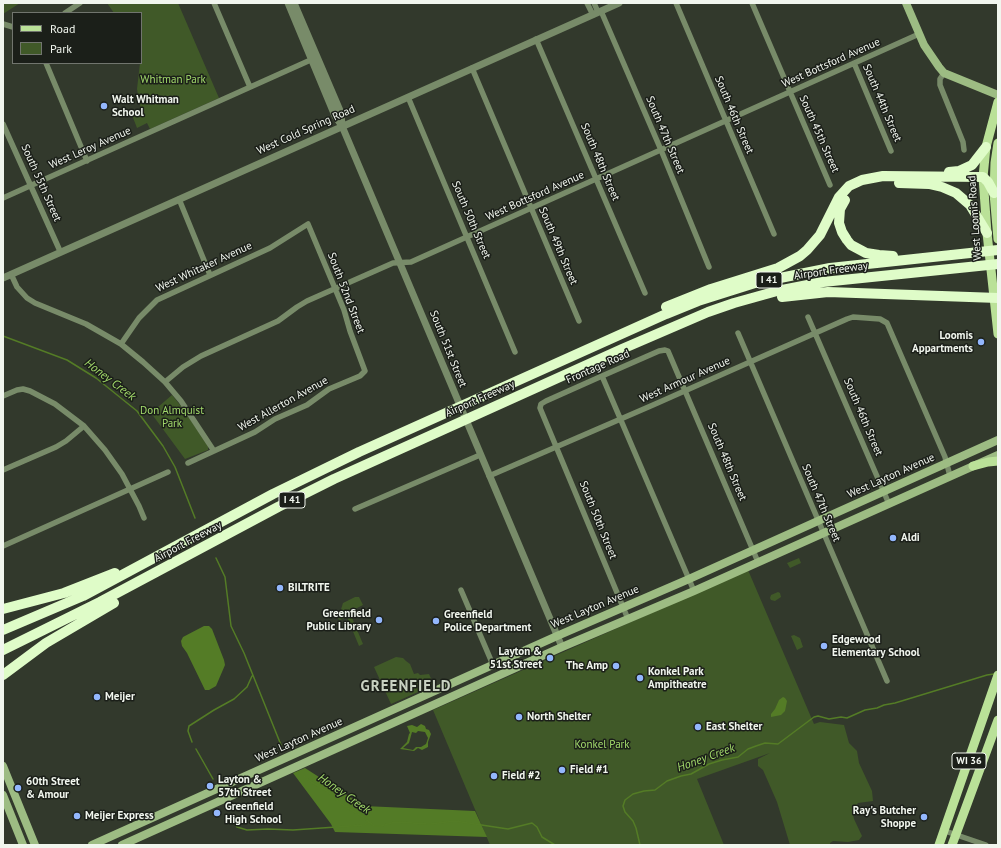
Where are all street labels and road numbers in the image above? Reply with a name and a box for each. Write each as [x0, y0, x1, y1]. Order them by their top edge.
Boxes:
street label: West Bottsford Avenue [780, 35, 882, 91]
street label: South 44th Street [860, 62, 904, 144]
street label: South 46th Street [712, 74, 756, 156]
street label: South 45th Street [796, 93, 842, 175]
street label: South 47th Street [643, 94, 687, 176]
street label: West Cold Spring Road [255, 102, 357, 158]
street label: South 48th Street [578, 121, 622, 203]
street label: West Leroy Avenue [47, 124, 133, 172]
street label: South 55th Street [18, 142, 64, 224]
street label: West Bottsford Avenue [484, 168, 586, 224]
street label: West Loomis Road [965, 175, 985, 261]
street label: South 50th Street [449, 179, 493, 261]
street label: South 49th Street [536, 205, 580, 287]
street label: West Whitaker Avenue [154, 239, 254, 295]
street label: South 52nd Street [325, 251, 367, 335]
street label: Airport Freeway [793, 259, 869, 283]
road number: I 41 [756, 272, 782, 288]
street label: South 51st Street [427, 309, 469, 389]
street label: Frontage Road [564, 347, 632, 387]
street label: West Armour Avenue [638, 354, 732, 406]
street label: West Allerton Avenue [236, 374, 330, 434]
street label: South 46th Street [841, 376, 885, 458]
street label: Airport Freeway [443, 378, 517, 420]
street label: South 48th Street [705, 421, 749, 503]
street label: West Layton Avenue [845, 451, 937, 501]
street label: South 47th Street [799, 462, 843, 544]
street label: South 50th Street [576, 479, 620, 561]
road number: I 41 [279, 492, 305, 508]
street label: Airport Freeway [152, 519, 224, 565]
street label: West Layton Avenue [549, 582, 641, 632]
street label: West Layton Avenue [253, 715, 345, 765]
road number: WI 36 [952, 753, 986, 769]

